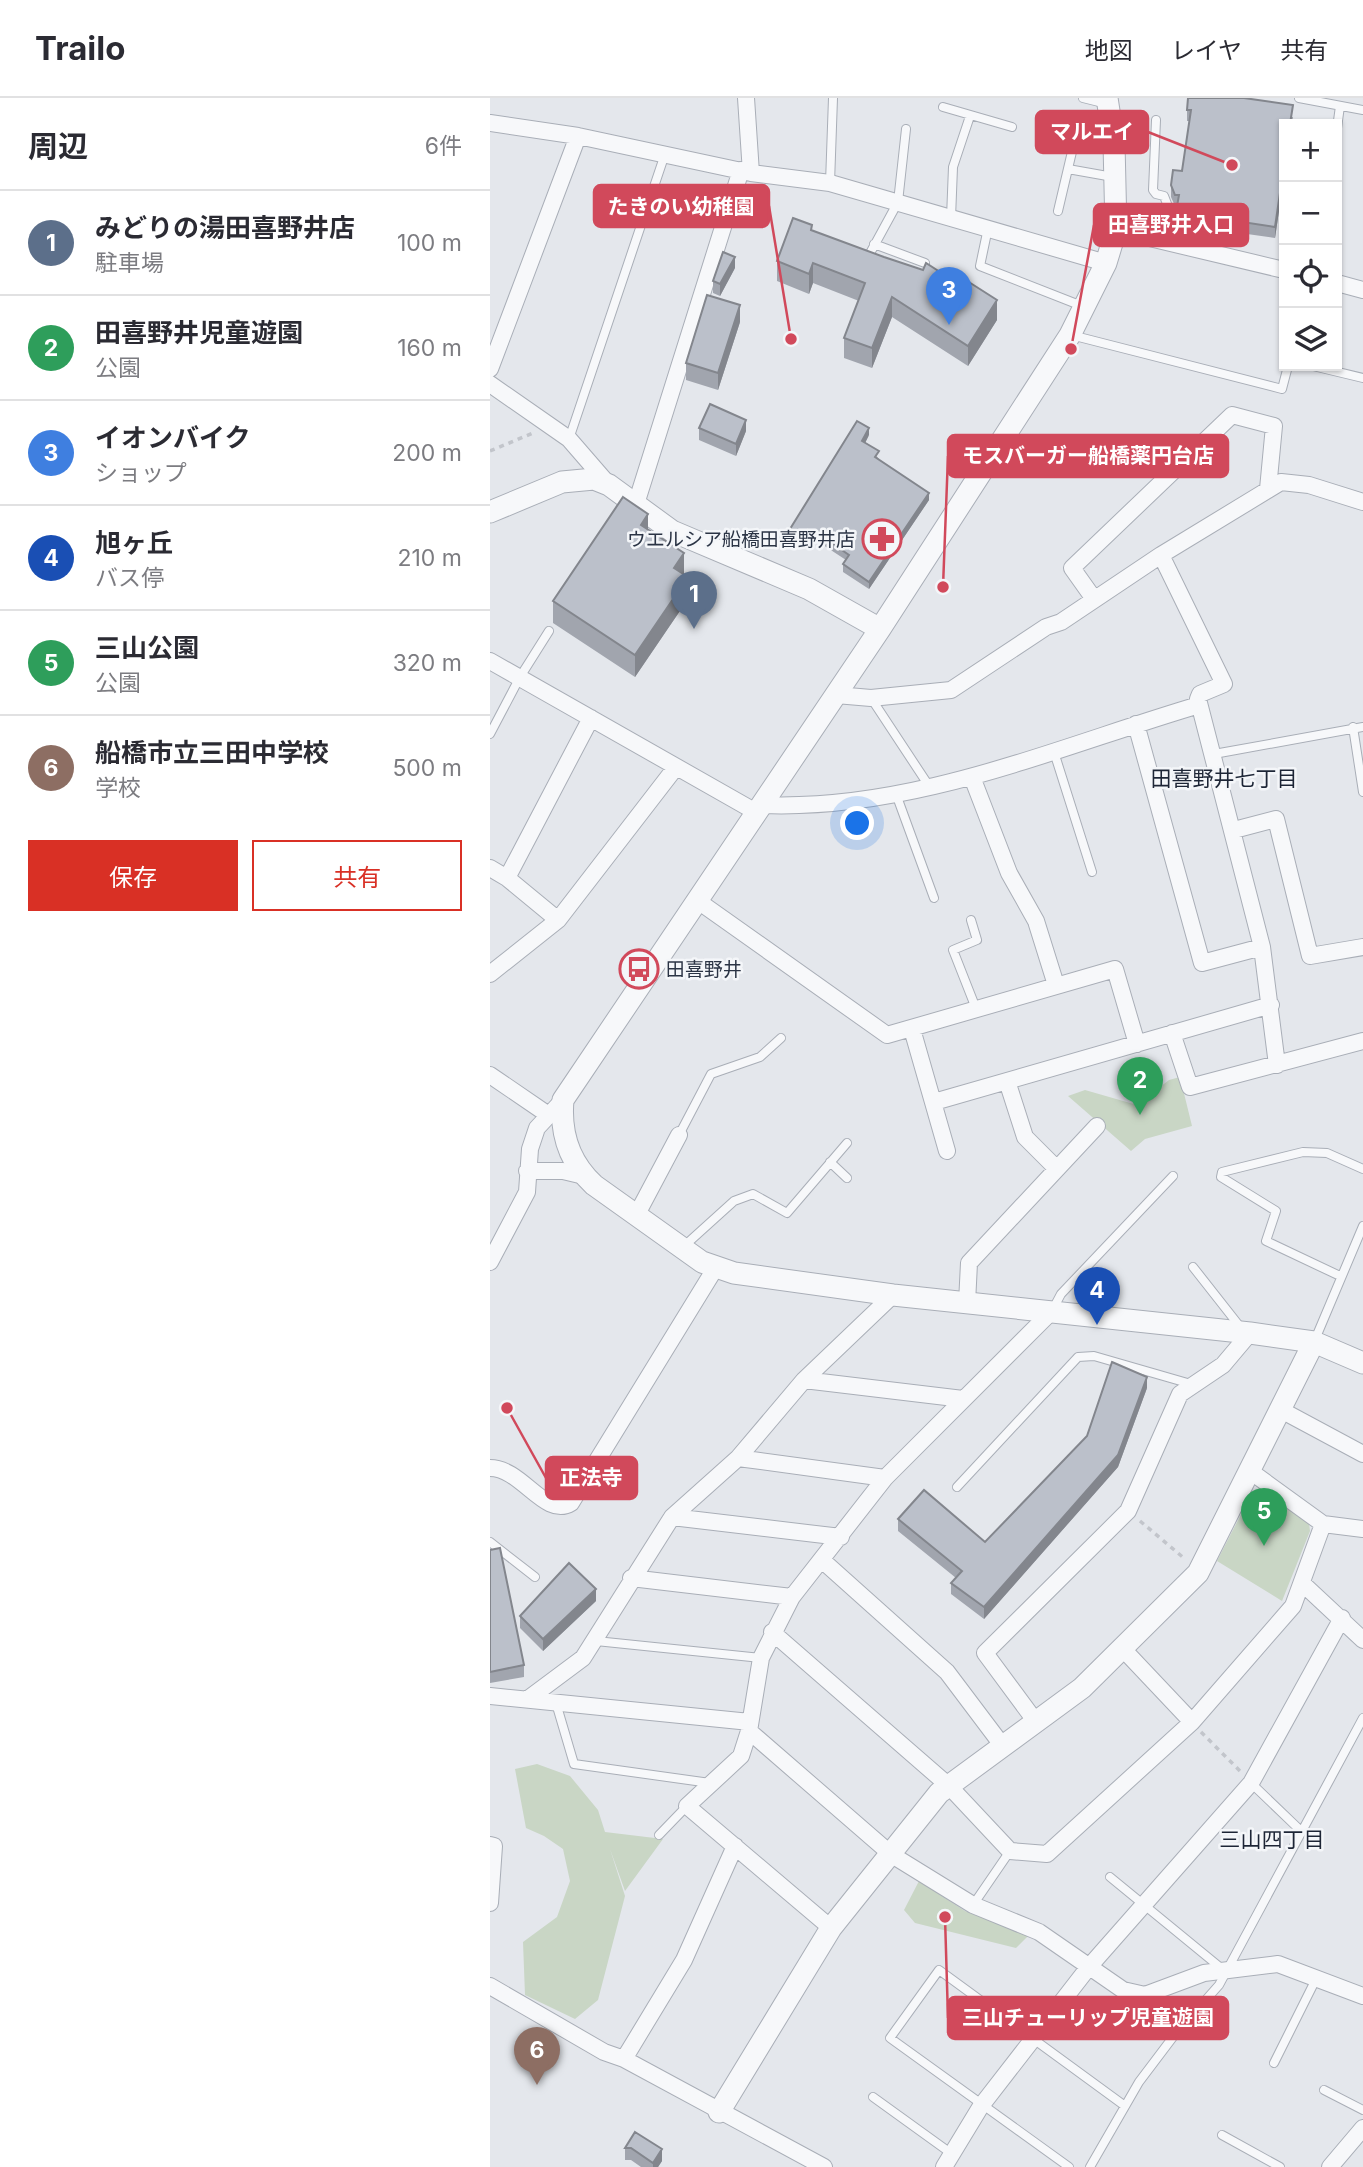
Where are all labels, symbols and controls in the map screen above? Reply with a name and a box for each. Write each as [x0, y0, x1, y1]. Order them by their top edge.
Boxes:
text: Trailo [35, 28, 125, 68]
text: 地図 [1085, 36, 1133, 65]
text: レイヤ [1171, 36, 1242, 65]
text: 共有 [1280, 36, 1328, 65]
callout: マルエイ [1036, 111, 1148, 153]
text: マルエイ [1050, 119, 1134, 144]
map controls [1279, 119, 1342, 371]
button: + [1279, 119, 1342, 182]
text: 周辺 [28, 128, 88, 164]
text: 6件 [425, 132, 462, 160]
button: − [1279, 182, 1342, 245]
callout: たきのい幼稚園 [594, 185, 769, 227]
text: たきのい幼稚園 [608, 194, 755, 219]
callout: 田喜野井入口 [1094, 204, 1248, 246]
text: みどりの湯田喜野井店 [95, 212, 355, 243]
text: 田喜野井入口 [1108, 212, 1234, 237]
text: 1 [46, 229, 56, 257]
text: 100 m [397, 229, 462, 257]
button: locate [1279, 245, 1342, 308]
text: 駐車場 [95, 249, 164, 277]
pin: 3 [926, 267, 972, 325]
button: layers [1279, 308, 1342, 371]
text: 田喜野井児童遊園 [95, 317, 303, 348]
text: 2 [44, 334, 58, 362]
text: 160 m [397, 334, 462, 362]
text: 公園 [95, 354, 141, 382]
text: イオンバイク [95, 422, 250, 453]
callout: モスバーガー船橋薬円台店 [948, 435, 1228, 477]
text: 3 [44, 439, 58, 467]
text: 200 m [392, 439, 462, 467]
text: モスバーガー船橋薬円台店 [962, 443, 1214, 468]
text: ショップ [95, 459, 187, 487]
pharmacy icon: ウエルシア船橋田喜野井店 [861, 518, 903, 560]
text: 旭ヶ丘 [95, 527, 173, 558]
place label: ウエルシア船橋田喜野井店 [627, 528, 855, 551]
text: 4 [43, 544, 59, 572]
text: 210 m [397, 544, 462, 572]
text: バス停 [95, 564, 164, 592]
pin: 1 [671, 571, 717, 629]
text: 三山公園 [95, 632, 199, 663]
text: 5 [44, 649, 58, 677]
text: 320 m [393, 649, 462, 677]
text: 公園 [95, 669, 141, 697]
text: 船橋市立三田中学校 [95, 737, 329, 768]
text: 6 [44, 754, 58, 782]
text: 500 m [392, 754, 462, 782]
district label: 田喜野井七丁目 [1151, 766, 1298, 791]
text: 学校 [95, 774, 141, 802]
your location [840, 806, 874, 840]
button: 保存 [28, 840, 238, 911]
button: 共有 [252, 840, 462, 911]
bus stop icon: 田喜野井 [618, 948, 660, 990]
place label: 田喜野井 [666, 958, 742, 981]
pin: 2 [1117, 1057, 1163, 1115]
pin: 4 [1074, 1267, 1120, 1325]
callout: 正法寺 [546, 1457, 637, 1499]
text: 正法寺 [560, 1465, 623, 1490]
pin: 5 [1241, 1488, 1287, 1546]
district label: 三山四丁目 [1220, 1827, 1325, 1852]
callout: 三山チューリップ児童遊園 [948, 1997, 1228, 2039]
text: 三山チューリップ児童遊園 [962, 2005, 1214, 2030]
pin: 6 [514, 2027, 560, 2085]

